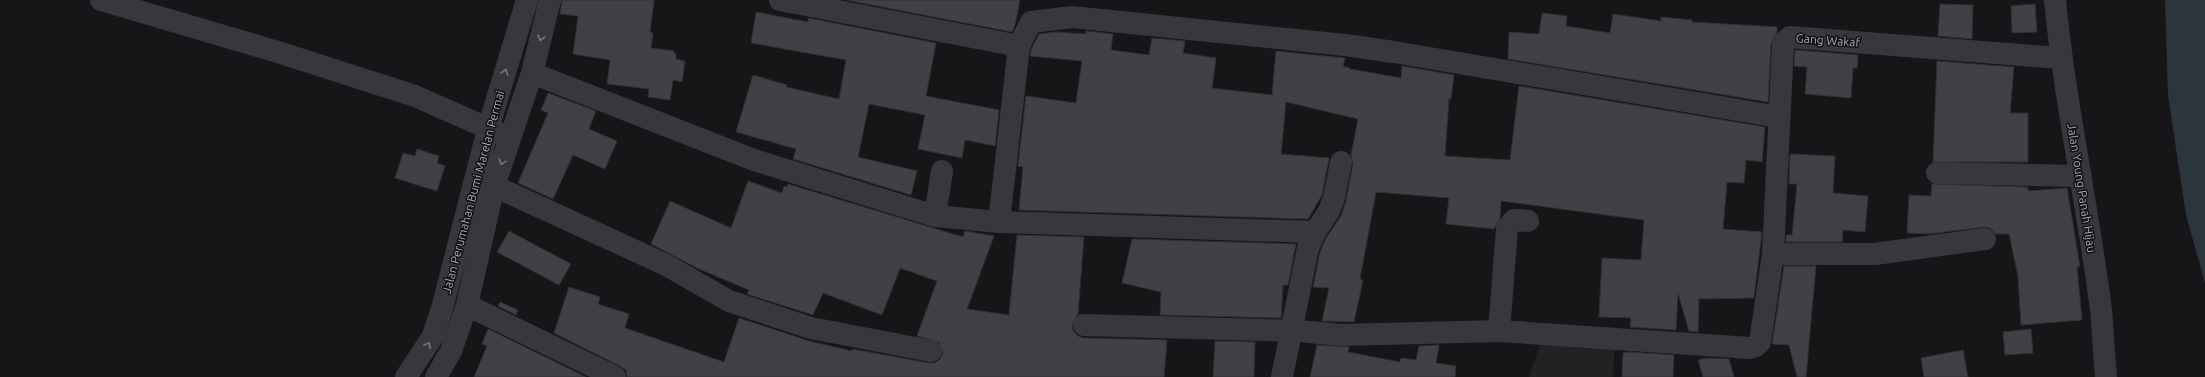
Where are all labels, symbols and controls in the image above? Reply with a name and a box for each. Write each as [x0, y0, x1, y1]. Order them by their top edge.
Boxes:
street label: Gang Wakaf [1795, 31, 1861, 49]
one-way arrow [537, 35, 545, 41]
one-way arrow [500, 69, 509, 76]
street label: Jalan Perumahan Bumi Marelan Permai [440, 89, 506, 295]
street label: Jalan Young Panah Hijau [2065, 122, 2099, 254]
one-way arrow [499, 158, 507, 165]
one-way arrow [423, 342, 430, 349]

